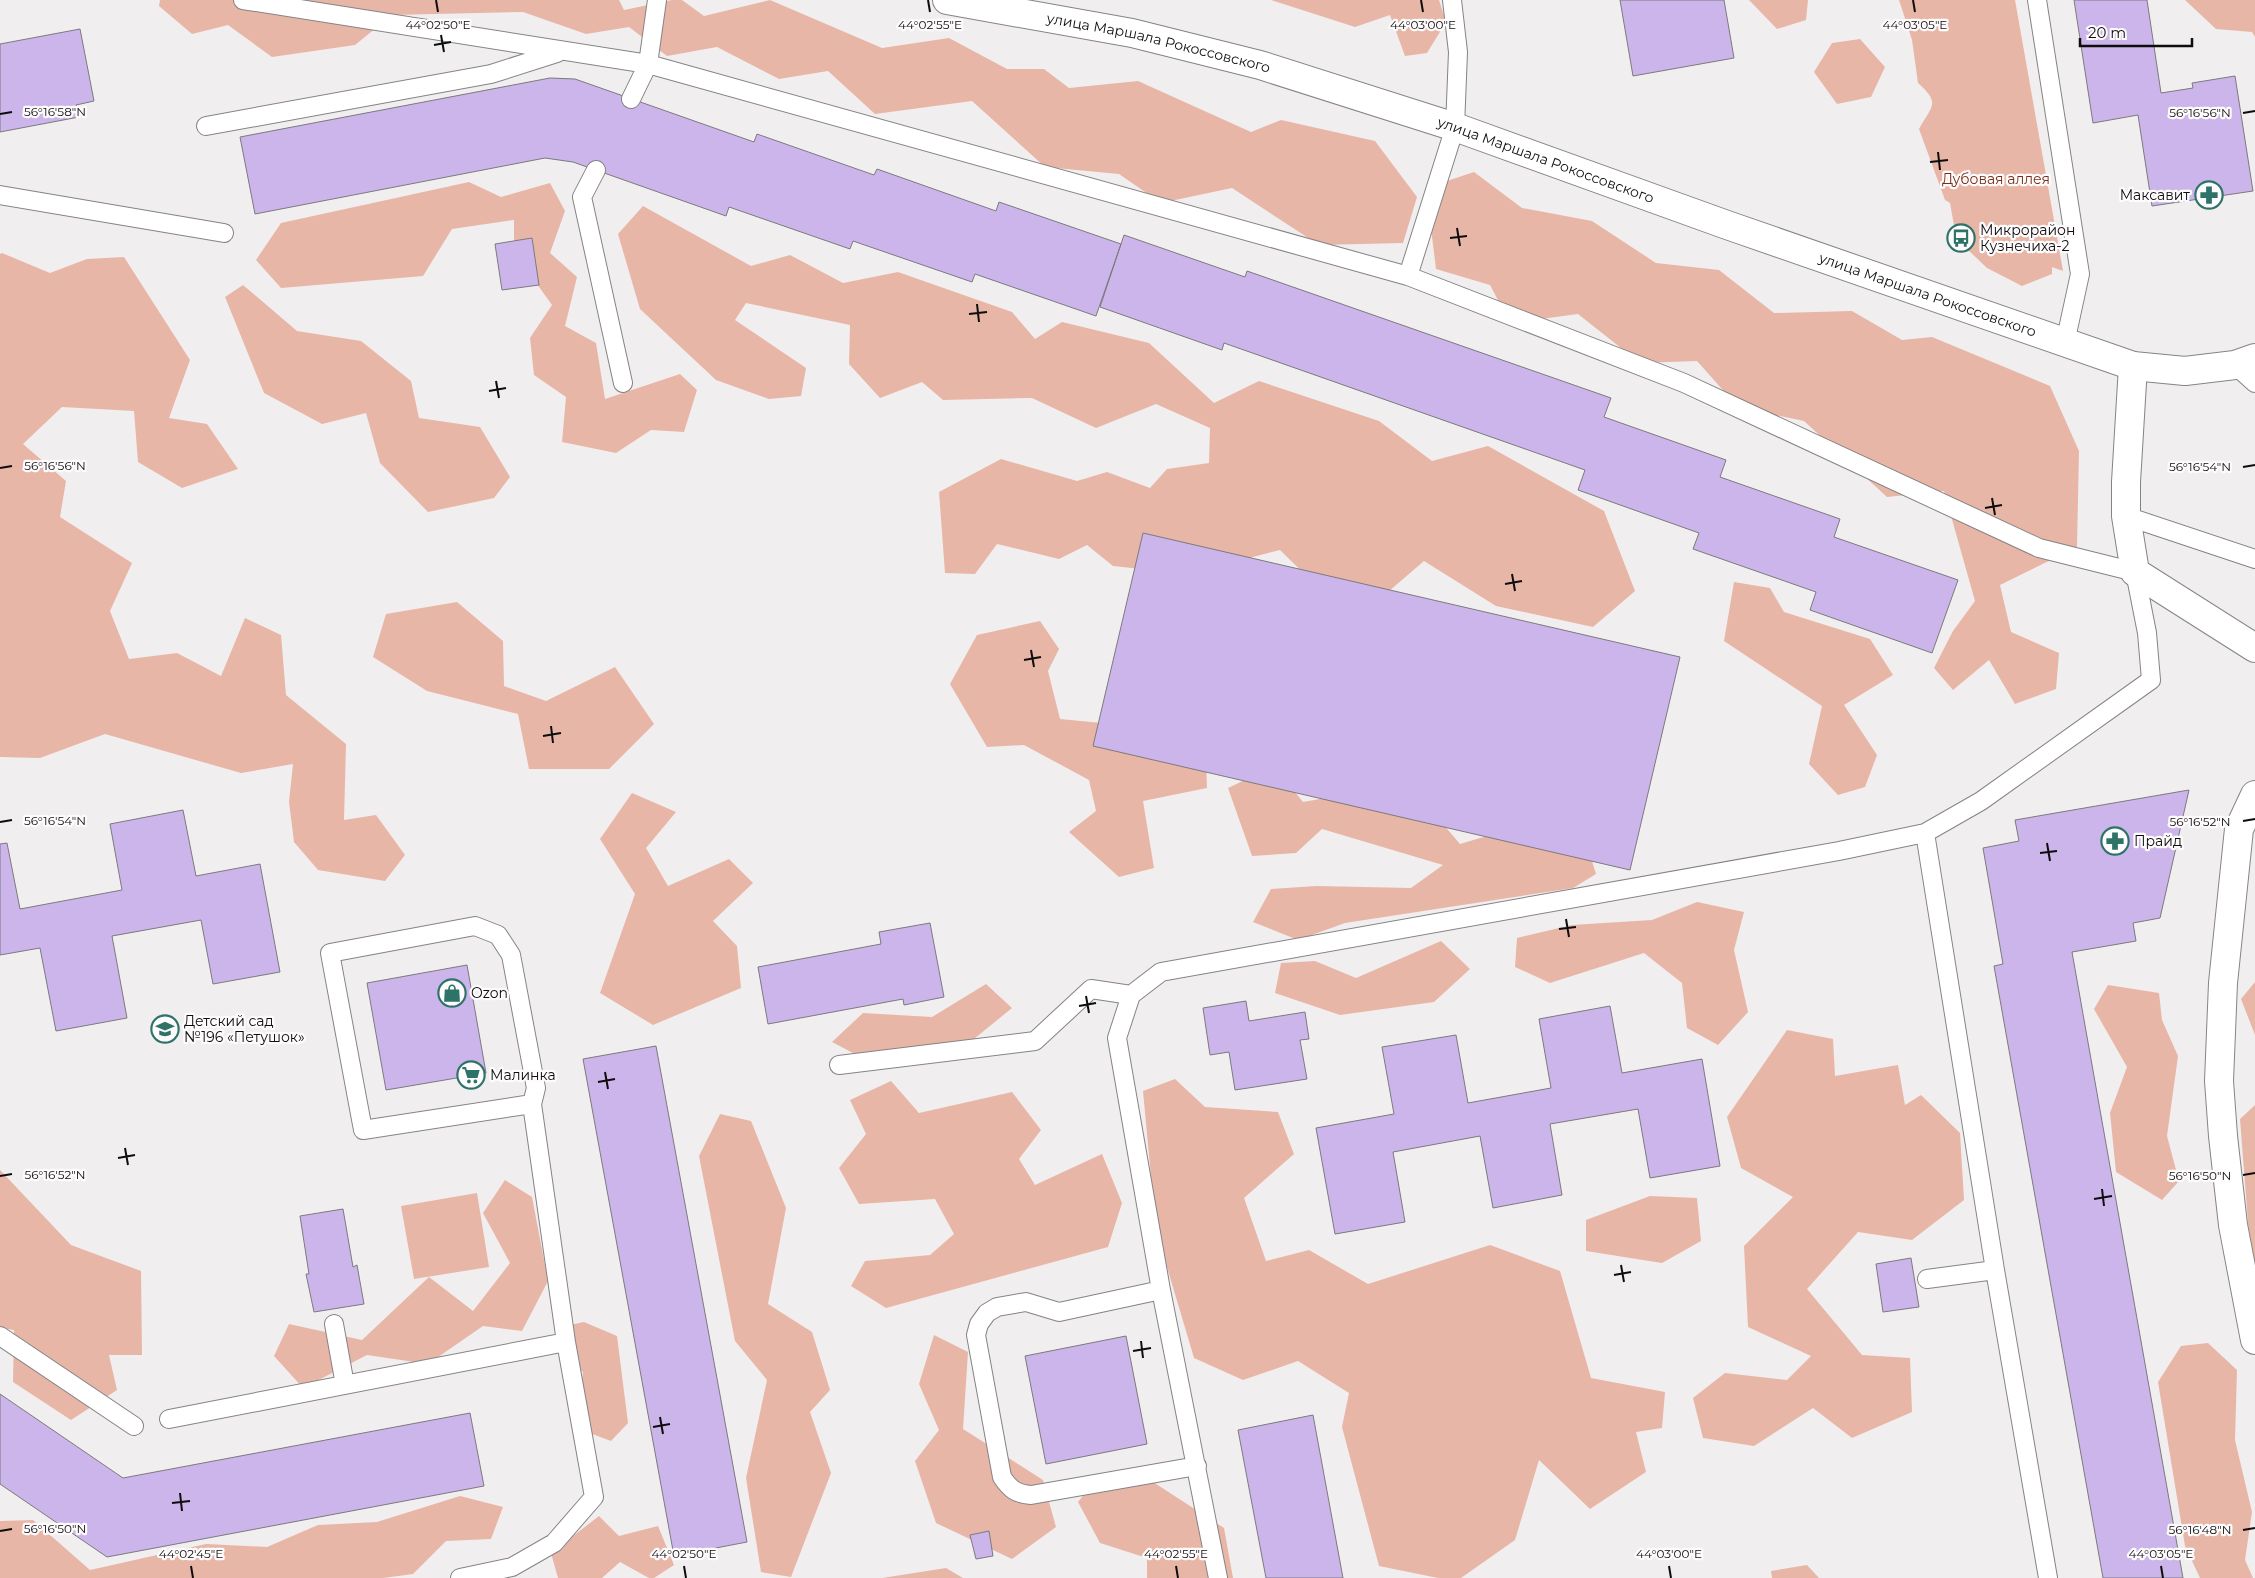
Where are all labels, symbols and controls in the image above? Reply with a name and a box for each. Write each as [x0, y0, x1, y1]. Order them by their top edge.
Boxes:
street label: улица Маршала Рокоссовского [1044, 9, 1273, 77]
scale bar [2080, 15, 2192, 47]
text: 44°02'50"E [405, 17, 471, 32]
text: 44°02'55"E [898, 17, 962, 32]
text: 44°03'00"E [1390, 17, 1456, 32]
text: 44°03'05"E [1883, 17, 1947, 32]
text: 20 m [2088, 23, 2126, 42]
text: 56°16'58"N [24, 104, 86, 119]
text: 56°16'56"N [2169, 105, 2231, 120]
street label: улица Маршала Рокоссовского [1434, 113, 1657, 207]
park label: Дубовая аллея [1942, 170, 2050, 188]
pharmacy icon: Максавит [2194, 180, 2224, 210]
place label: Максавит [2120, 186, 2190, 204]
place label: Микрорайон Кузнечиха-2 [1980, 221, 2075, 255]
bus stop icon: Микрорайон Кузнечиха-2 [1946, 223, 1976, 253]
street label: улица Маршала Рокоссовского [1816, 248, 2039, 341]
text: 56°16'56"N [24, 458, 86, 473]
text: 56°16'54"N [2169, 459, 2231, 474]
text: 56°16'54"N [24, 813, 86, 828]
text: 56°16'52"N [2169, 814, 2231, 829]
pharmacy icon: Прайд [2100, 826, 2130, 856]
place label: Прайд [2134, 832, 2182, 850]
shop icon: Ozon [437, 978, 467, 1008]
place label: Ozon [471, 984, 508, 1002]
place label: Детский сад №196 «Петушок» [184, 1012, 305, 1046]
school or university icon: Детский сад №196 «Петушок» [150, 1014, 180, 1044]
supermarket icon: Малинка [456, 1060, 486, 1090]
place label: Малинка [490, 1066, 556, 1084]
text: 56°16'52"N [24, 1167, 86, 1182]
text: 56°16'50"N [2169, 1168, 2231, 1183]
text: 56°16'50"N [24, 1521, 86, 1536]
text: 56°16'48"N [2169, 1522, 2231, 1537]
text: 44°02'45"E [159, 1546, 223, 1561]
text: 44°02'50"E [651, 1546, 717, 1561]
text: 44°02'55"E [1144, 1546, 1208, 1561]
text: 44°03'00"E [1636, 1546, 1702, 1561]
text: 44°03'05"E [2129, 1546, 2193, 1561]

